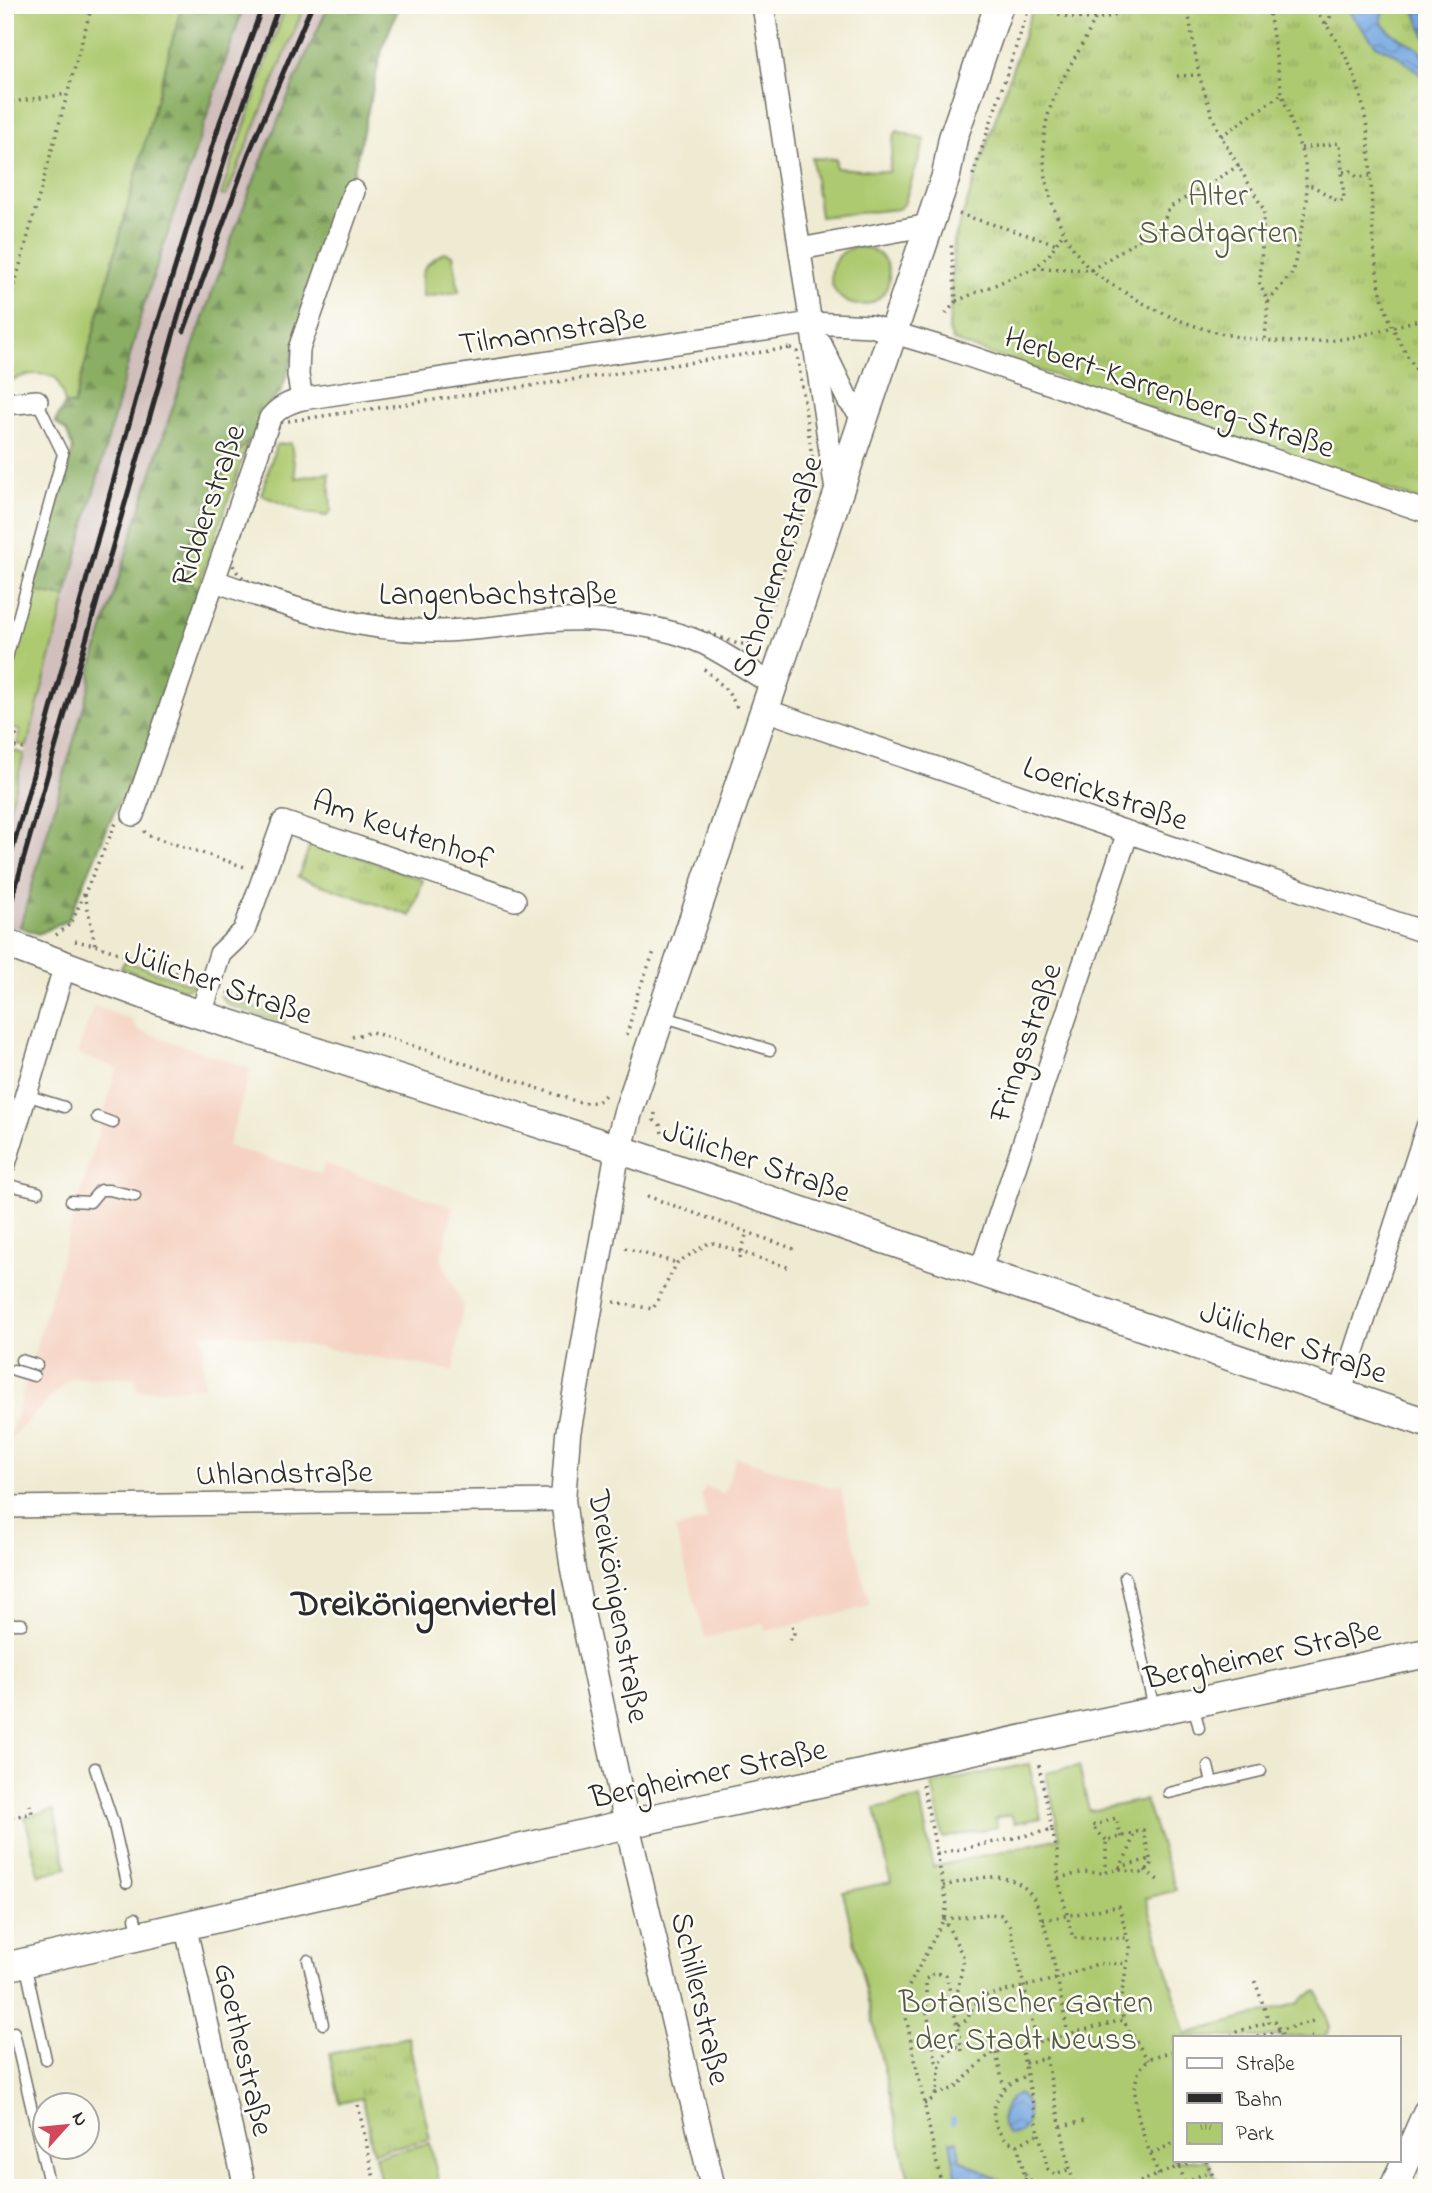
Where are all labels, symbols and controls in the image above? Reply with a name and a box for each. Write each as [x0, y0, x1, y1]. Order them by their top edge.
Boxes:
park label: Alter Stadtgarten [1138, 174, 1298, 258]
street label: Tilmannstraße [456, 297, 650, 370]
street label: Herbert-Karrenberg-Straße [997, 316, 1341, 473]
street label: Ridderstraße [161, 418, 260, 594]
street label: Schorlemerstraße [721, 450, 838, 684]
street label: Langenbachstraße [379, 573, 618, 620]
street label: Loerickstraße [1016, 745, 1194, 846]
street label: Am Keutenhof [305, 779, 499, 885]
street label: Jülicher Straße [117, 931, 319, 1040]
street label: Fringsstraße [978, 957, 1077, 1130]
street label: Jülicher Straße [655, 1109, 857, 1218]
street label: Jülicher Straße [1192, 1290, 1394, 1399]
street label: Uhlandstraße [195, 1450, 374, 1501]
street label: Dreikönigenstraße [573, 1486, 660, 1727]
district label: Dreikönigenviertel [290, 1578, 556, 1634]
street label: Bergheimer Straße [1139, 1608, 1386, 1705]
street label: Bergheimer Straße [585, 1727, 832, 1824]
street label: Schillerstraße [656, 1908, 741, 2090]
street label: Goethestraße [199, 1958, 285, 2142]
park label: Botanischer Garten der Stadt Neuss [898, 1981, 1153, 2065]
legend [1173, 2036, 1400, 2162]
text: Straße [1236, 2050, 1295, 2080]
text: Bahn [1235, 2086, 1282, 2116]
north arrow [32, 2092, 102, 2162]
text: N [64, 2108, 94, 2131]
text: Park [1236, 2120, 1275, 2150]

